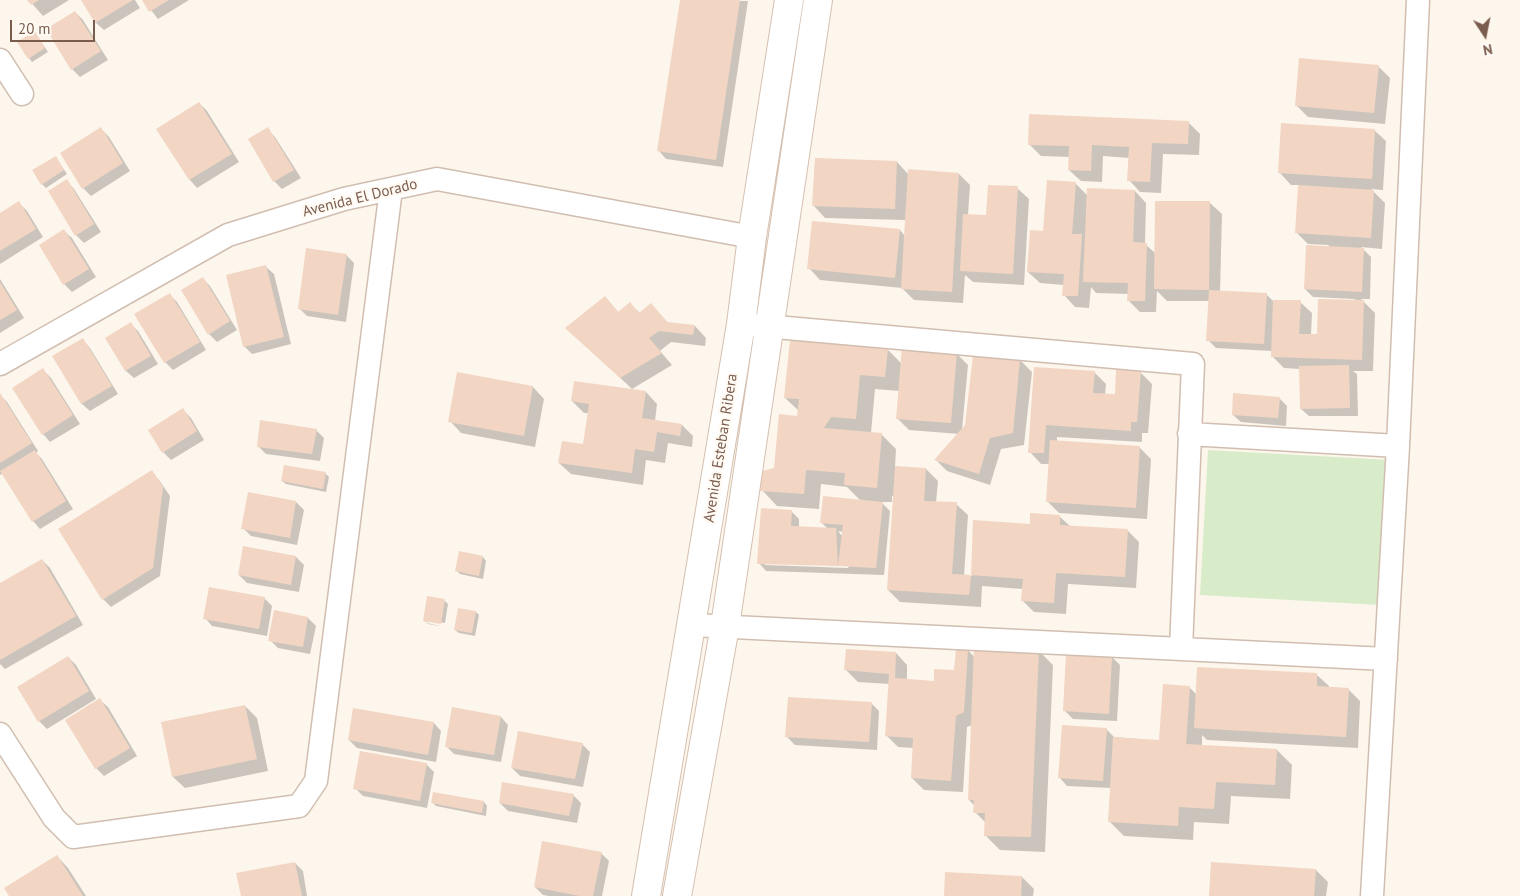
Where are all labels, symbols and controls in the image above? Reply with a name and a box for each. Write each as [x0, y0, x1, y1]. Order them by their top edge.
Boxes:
scale bar [12, 10, 98, 42]
north arrow [1460, 10, 1510, 60]
text: 20 m [18, 19, 51, 38]
text: N [1482, 40, 1494, 59]
street label: Avenida El Dorado [301, 175, 419, 221]
street label: Avenida Esteban Ribera [700, 372, 742, 524]

